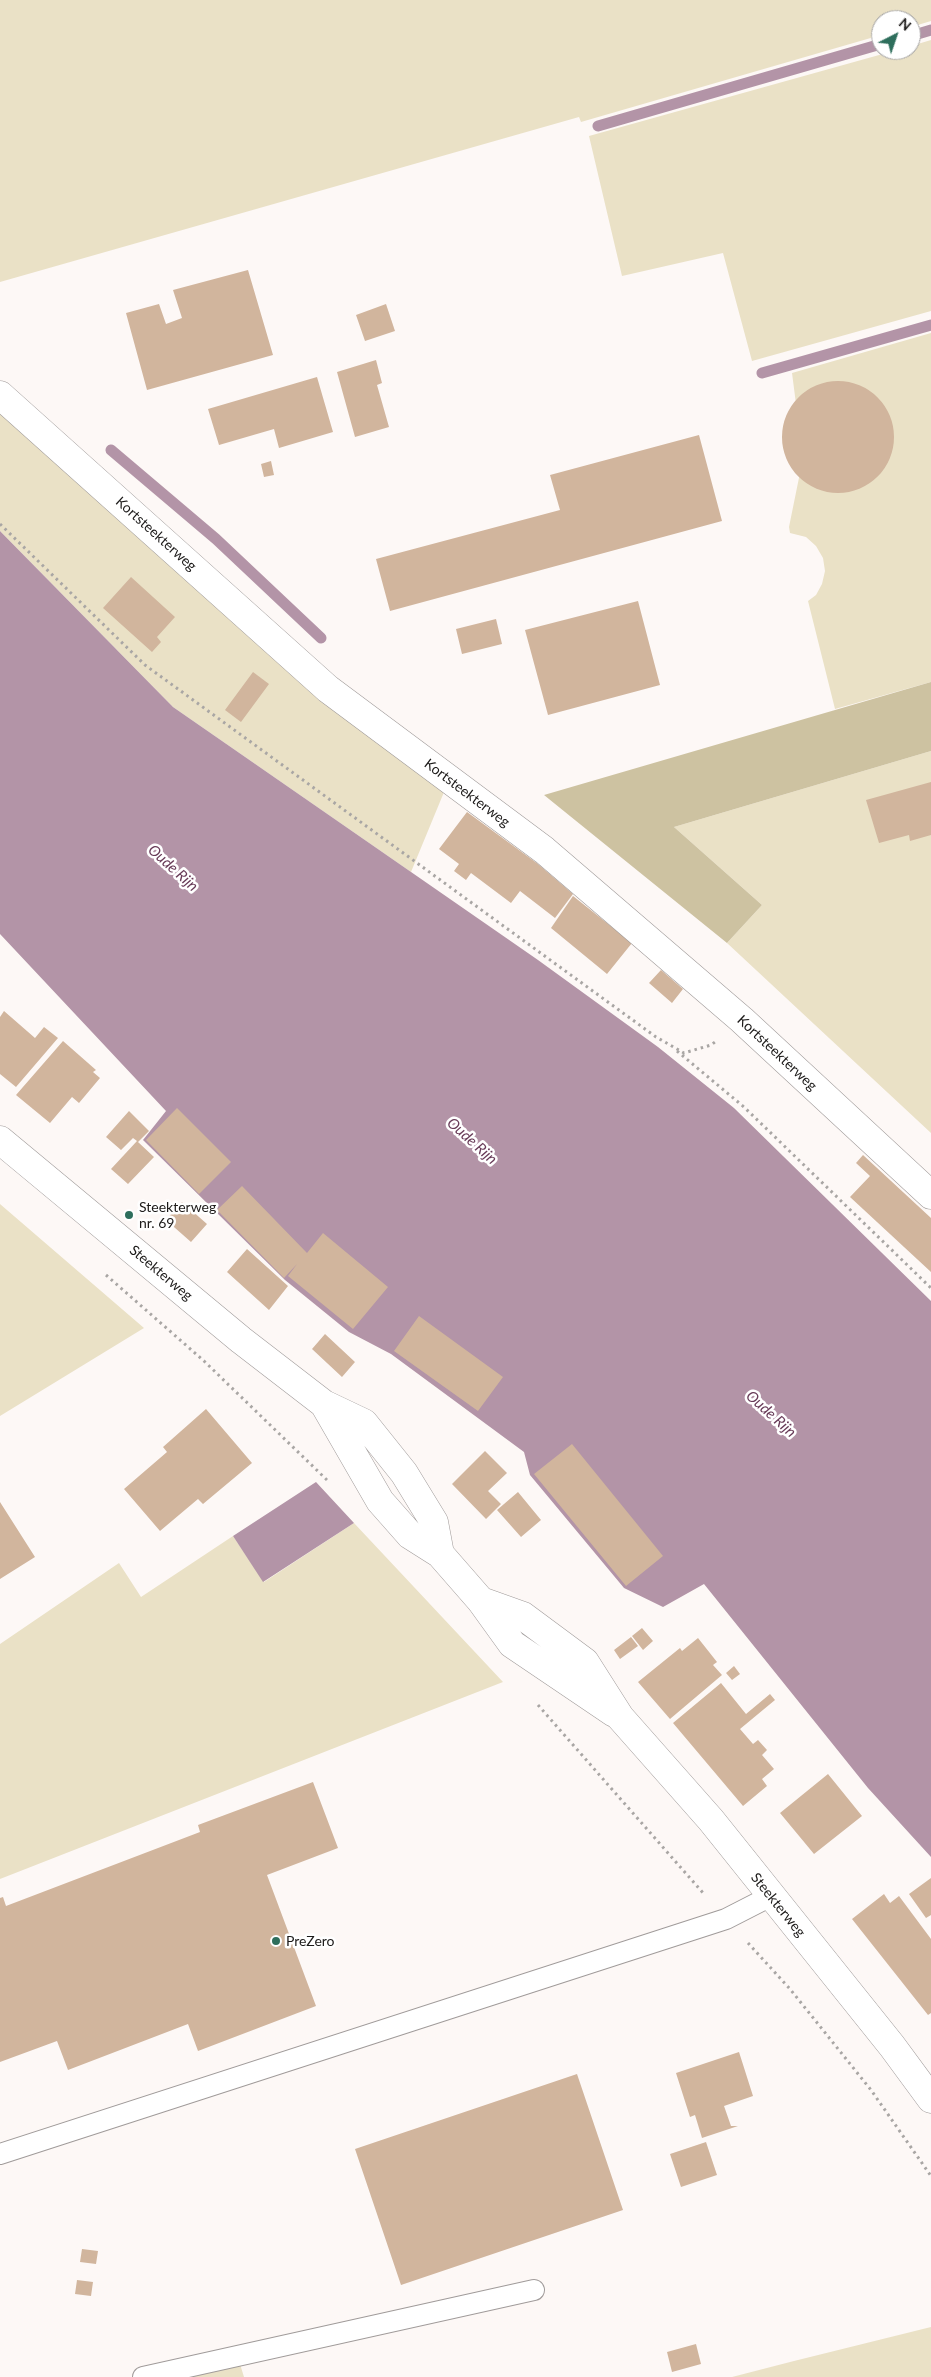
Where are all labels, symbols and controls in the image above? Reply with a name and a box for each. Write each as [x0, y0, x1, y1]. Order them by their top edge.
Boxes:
north arrow [871, 10, 921, 60]
text: N [896, 14, 915, 34]
street label: Kortsteekterweg [112, 493, 200, 575]
street label: Kortsteekterweg [421, 755, 513, 831]
water label: Oude Rijn [144, 841, 202, 895]
street label: Kortsteekterweg [734, 1012, 820, 1094]
water label: Oude Rijn [443, 1114, 501, 1168]
place label: Steekterweg nr. 69 [139, 1199, 216, 1232]
marker: Steekterweg nr. 69 [123, 1209, 135, 1221]
street label: Steekterweg [126, 1242, 196, 1304]
water label: Oude Rijn [742, 1387, 800, 1441]
street label: Steekterweg [747, 1870, 809, 1940]
place label: PreZero [286, 1933, 335, 1949]
marker: PreZero [270, 1935, 282, 1947]

